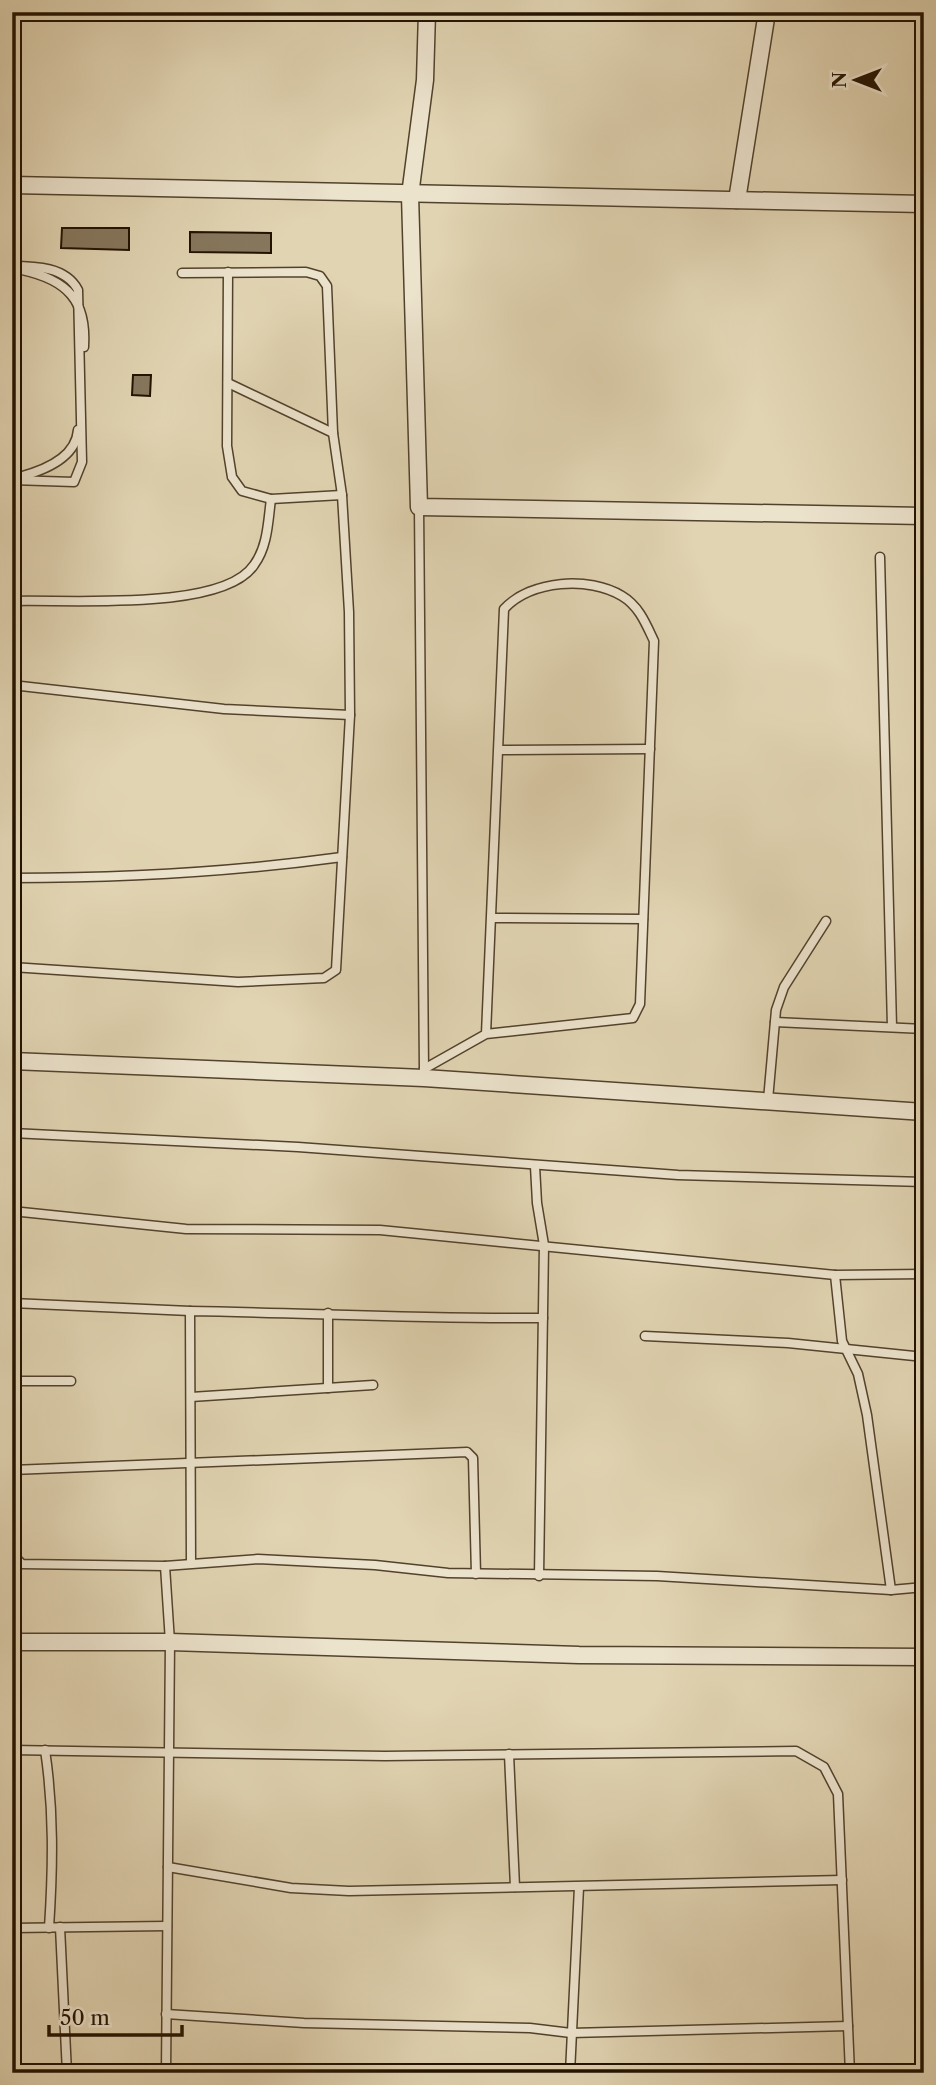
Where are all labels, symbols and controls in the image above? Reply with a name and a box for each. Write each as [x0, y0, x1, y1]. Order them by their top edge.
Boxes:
north arrow [820, 46, 890, 116]
text: N [828, 72, 851, 88]
scale bar [49, 1994, 182, 2038]
text: 50 m [60, 2005, 110, 2030]

